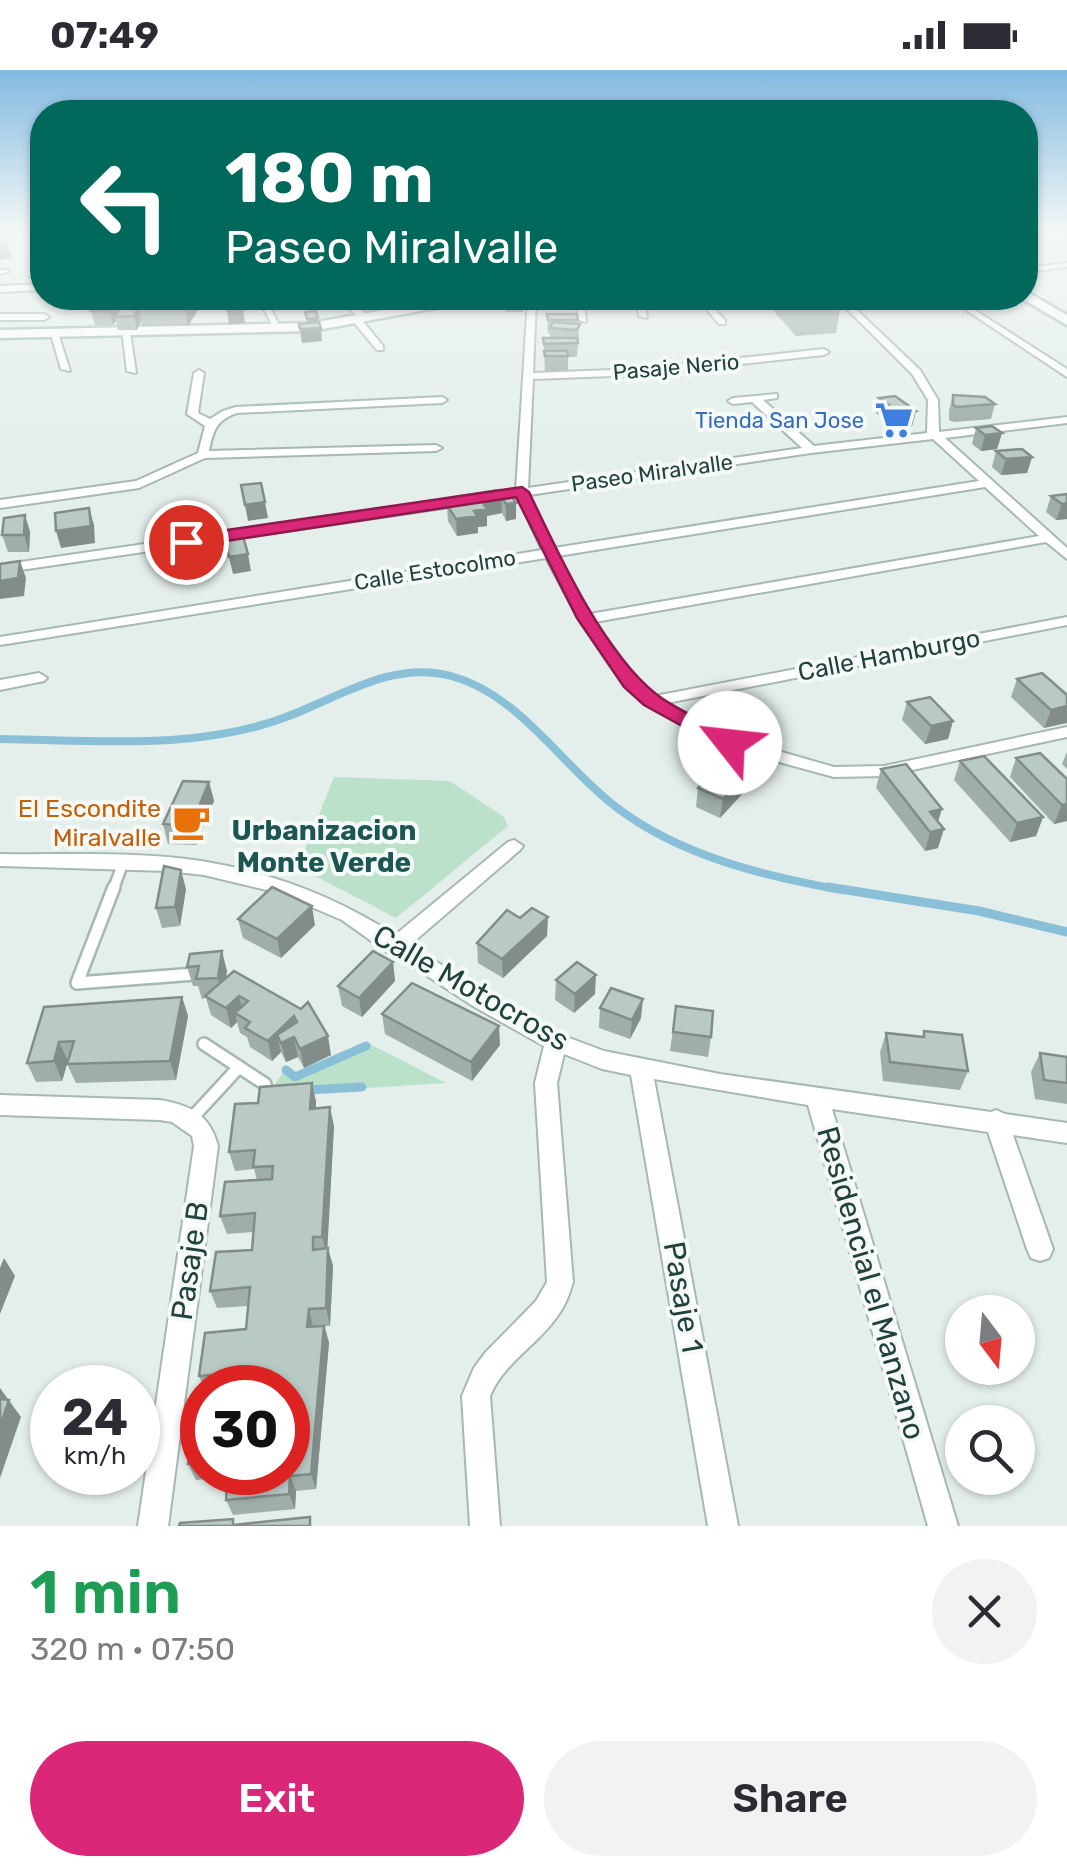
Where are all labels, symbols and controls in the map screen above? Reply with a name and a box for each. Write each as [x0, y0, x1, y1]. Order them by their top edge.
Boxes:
text: 07:49 [50, 12, 159, 58]
text: 180 m [225, 137, 434, 220]
icon: left [60, 140, 190, 270]
text: Paseo Miralvalle [225, 221, 558, 274]
street label: Pasaje Nerio [612, 348, 740, 386]
supermarket icon: Tienda San Jose [873, 399, 915, 441]
place label: Tienda San Jose [695, 407, 864, 434]
street label: Paseo Miralvalle [569, 448, 735, 498]
pin [144, 500, 229, 585]
icon: arrive [159, 515, 214, 570]
street label: Calle Estocolmo [352, 544, 518, 596]
street label: Calle Hamburgo [795, 623, 983, 687]
position arrow [678, 691, 782, 795]
place label: El Escondite Miralvalle [18, 794, 161, 852]
cafe icon: El Escondite Miralvalle [170, 801, 212, 843]
district label: Urbanizacion Monte Verde [232, 814, 416, 879]
street label: Calle Motocross [366, 917, 576, 1059]
street label: Residencial el Manzano [809, 1122, 933, 1444]
street label: Pasaje B [164, 1199, 216, 1323]
street label: Pasaje 1 [656, 1239, 710, 1355]
north arrow [945, 1295, 1035, 1385]
map controls [945, 1295, 1035, 1495]
speed limit sign: 30 [180, 1365, 310, 1495]
text: 24 [62, 1388, 128, 1448]
button: search [945, 1405, 1035, 1495]
text: km/h [64, 1441, 126, 1470]
text: 1 min [30, 1557, 181, 1628]
button: close [932, 1559, 1037, 1664]
text: 320 m · 07:50 [30, 1630, 235, 1668]
button: Exit [30, 1741, 524, 1856]
button: Share [544, 1741, 1037, 1856]

